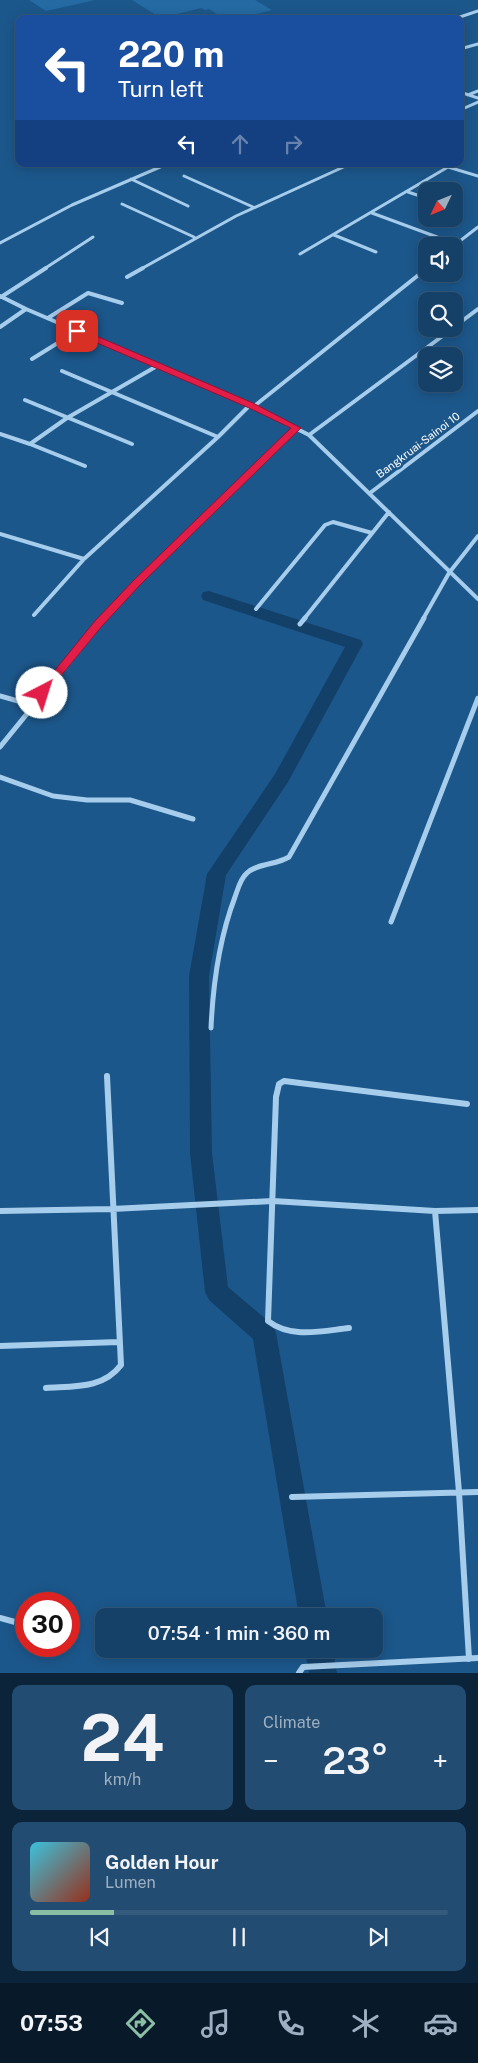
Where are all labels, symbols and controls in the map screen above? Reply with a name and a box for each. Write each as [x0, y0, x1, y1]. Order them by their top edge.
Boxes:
text: 220 m [118, 34, 224, 75]
icon: left [35, 35, 100, 100]
text: Turn left [118, 76, 204, 102]
icon: left [173, 130, 201, 158]
icon: ahead [226, 130, 254, 158]
icon: right [279, 130, 307, 158]
north arrow [418, 182, 462, 228]
map controls [418, 182, 463, 392]
button: sound [418, 237, 463, 282]
button: search [418, 292, 463, 337]
pin [56, 310, 98, 352]
icon: arrive [63, 317, 91, 345]
button: layers [418, 347, 463, 392]
street label: Bangkruai-Sainoi 10 [374, 409, 462, 480]
position arrow [15, 666, 67, 718]
speed limit sign: 30 [15, 1592, 80, 1657]
text: 07:54 · 1 min · 360 m [148, 1622, 330, 1644]
text: 24 [81, 1699, 164, 1776]
text: Climate [263, 1713, 320, 1732]
text: 23° [323, 1738, 388, 1783]
text: − [263, 1744, 279, 1777]
text: + [432, 1744, 448, 1777]
text: km/h [104, 1770, 141, 1789]
text: Golden Hour [105, 1851, 219, 1873]
text: Lumen [105, 1873, 156, 1892]
icon: previous [86, 1923, 114, 1951]
icon: pause [225, 1923, 253, 1951]
icon: next [364, 1923, 392, 1951]
icon: directions [123, 2006, 158, 2041]
icon: music [198, 2006, 233, 2041]
icon: phone [273, 2006, 308, 2041]
icon: climate [348, 2006, 383, 2041]
icon: car [423, 2006, 458, 2041]
text: 07:53 [20, 2010, 83, 2036]

